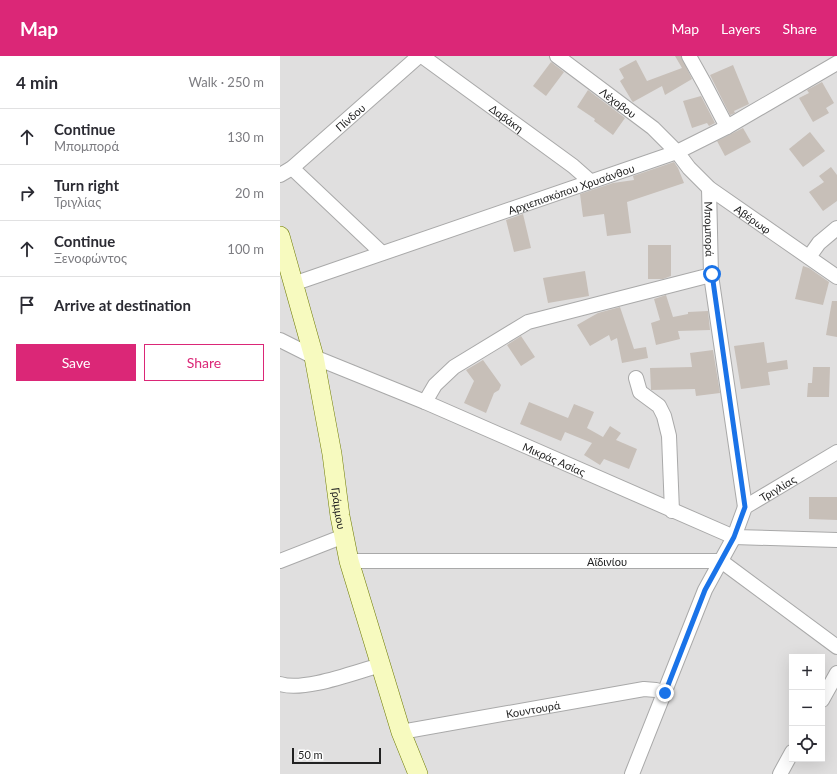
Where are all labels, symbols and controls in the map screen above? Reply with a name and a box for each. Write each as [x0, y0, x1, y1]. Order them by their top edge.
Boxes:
text: Map [20, 17, 58, 40]
text: Map [671, 20, 699, 37]
text: Layers [721, 20, 761, 37]
text: Share [783, 20, 817, 37]
text: 4 min [16, 72, 58, 93]
text: Walk · 250 m [188, 74, 264, 90]
street label: Λέχοβου [598, 84, 639, 120]
street label: Πίνδου [332, 101, 367, 133]
street label: Δαβάκη [487, 101, 526, 134]
text: Continue [54, 120, 115, 138]
icon: ahead [16, 126, 38, 148]
text: 130 m [227, 129, 264, 145]
text: Μπομπορά [54, 138, 119, 154]
street label: Αρχιεπισκόπου Χρυσάνθου [506, 161, 636, 216]
text: Turn right [54, 176, 119, 194]
icon: right [16, 182, 38, 204]
text: 20 m [235, 185, 264, 201]
text: Τριγλίας [54, 194, 101, 210]
street label: Μπομπορά [703, 201, 717, 257]
street label: Αβέρωφ [732, 202, 774, 236]
text: Continue [54, 232, 115, 250]
icon: ahead [16, 238, 38, 260]
text: 100 m [227, 241, 264, 257]
text: Ξενοφώντος [54, 250, 127, 266]
route start [703, 265, 721, 283]
icon: arrive [16, 294, 38, 316]
text: Arrive at destination [54, 296, 191, 314]
button: Save [16, 344, 136, 381]
button: Share [144, 344, 264, 381]
street label: Μικράς Ασίας [521, 439, 588, 478]
street label: Τριγλίας [757, 472, 798, 504]
street label: Γράμμου [330, 486, 349, 530]
street label: Αϊδινίου [587, 555, 627, 568]
map controls [789, 654, 825, 762]
button: + [789, 654, 825, 690]
route end [656, 684, 674, 702]
button: − [789, 690, 825, 726]
street label: Κουντουρά [505, 697, 562, 720]
button: locate [789, 726, 825, 762]
scale bar [292, 746, 381, 765]
text: 50 m [298, 748, 323, 761]

